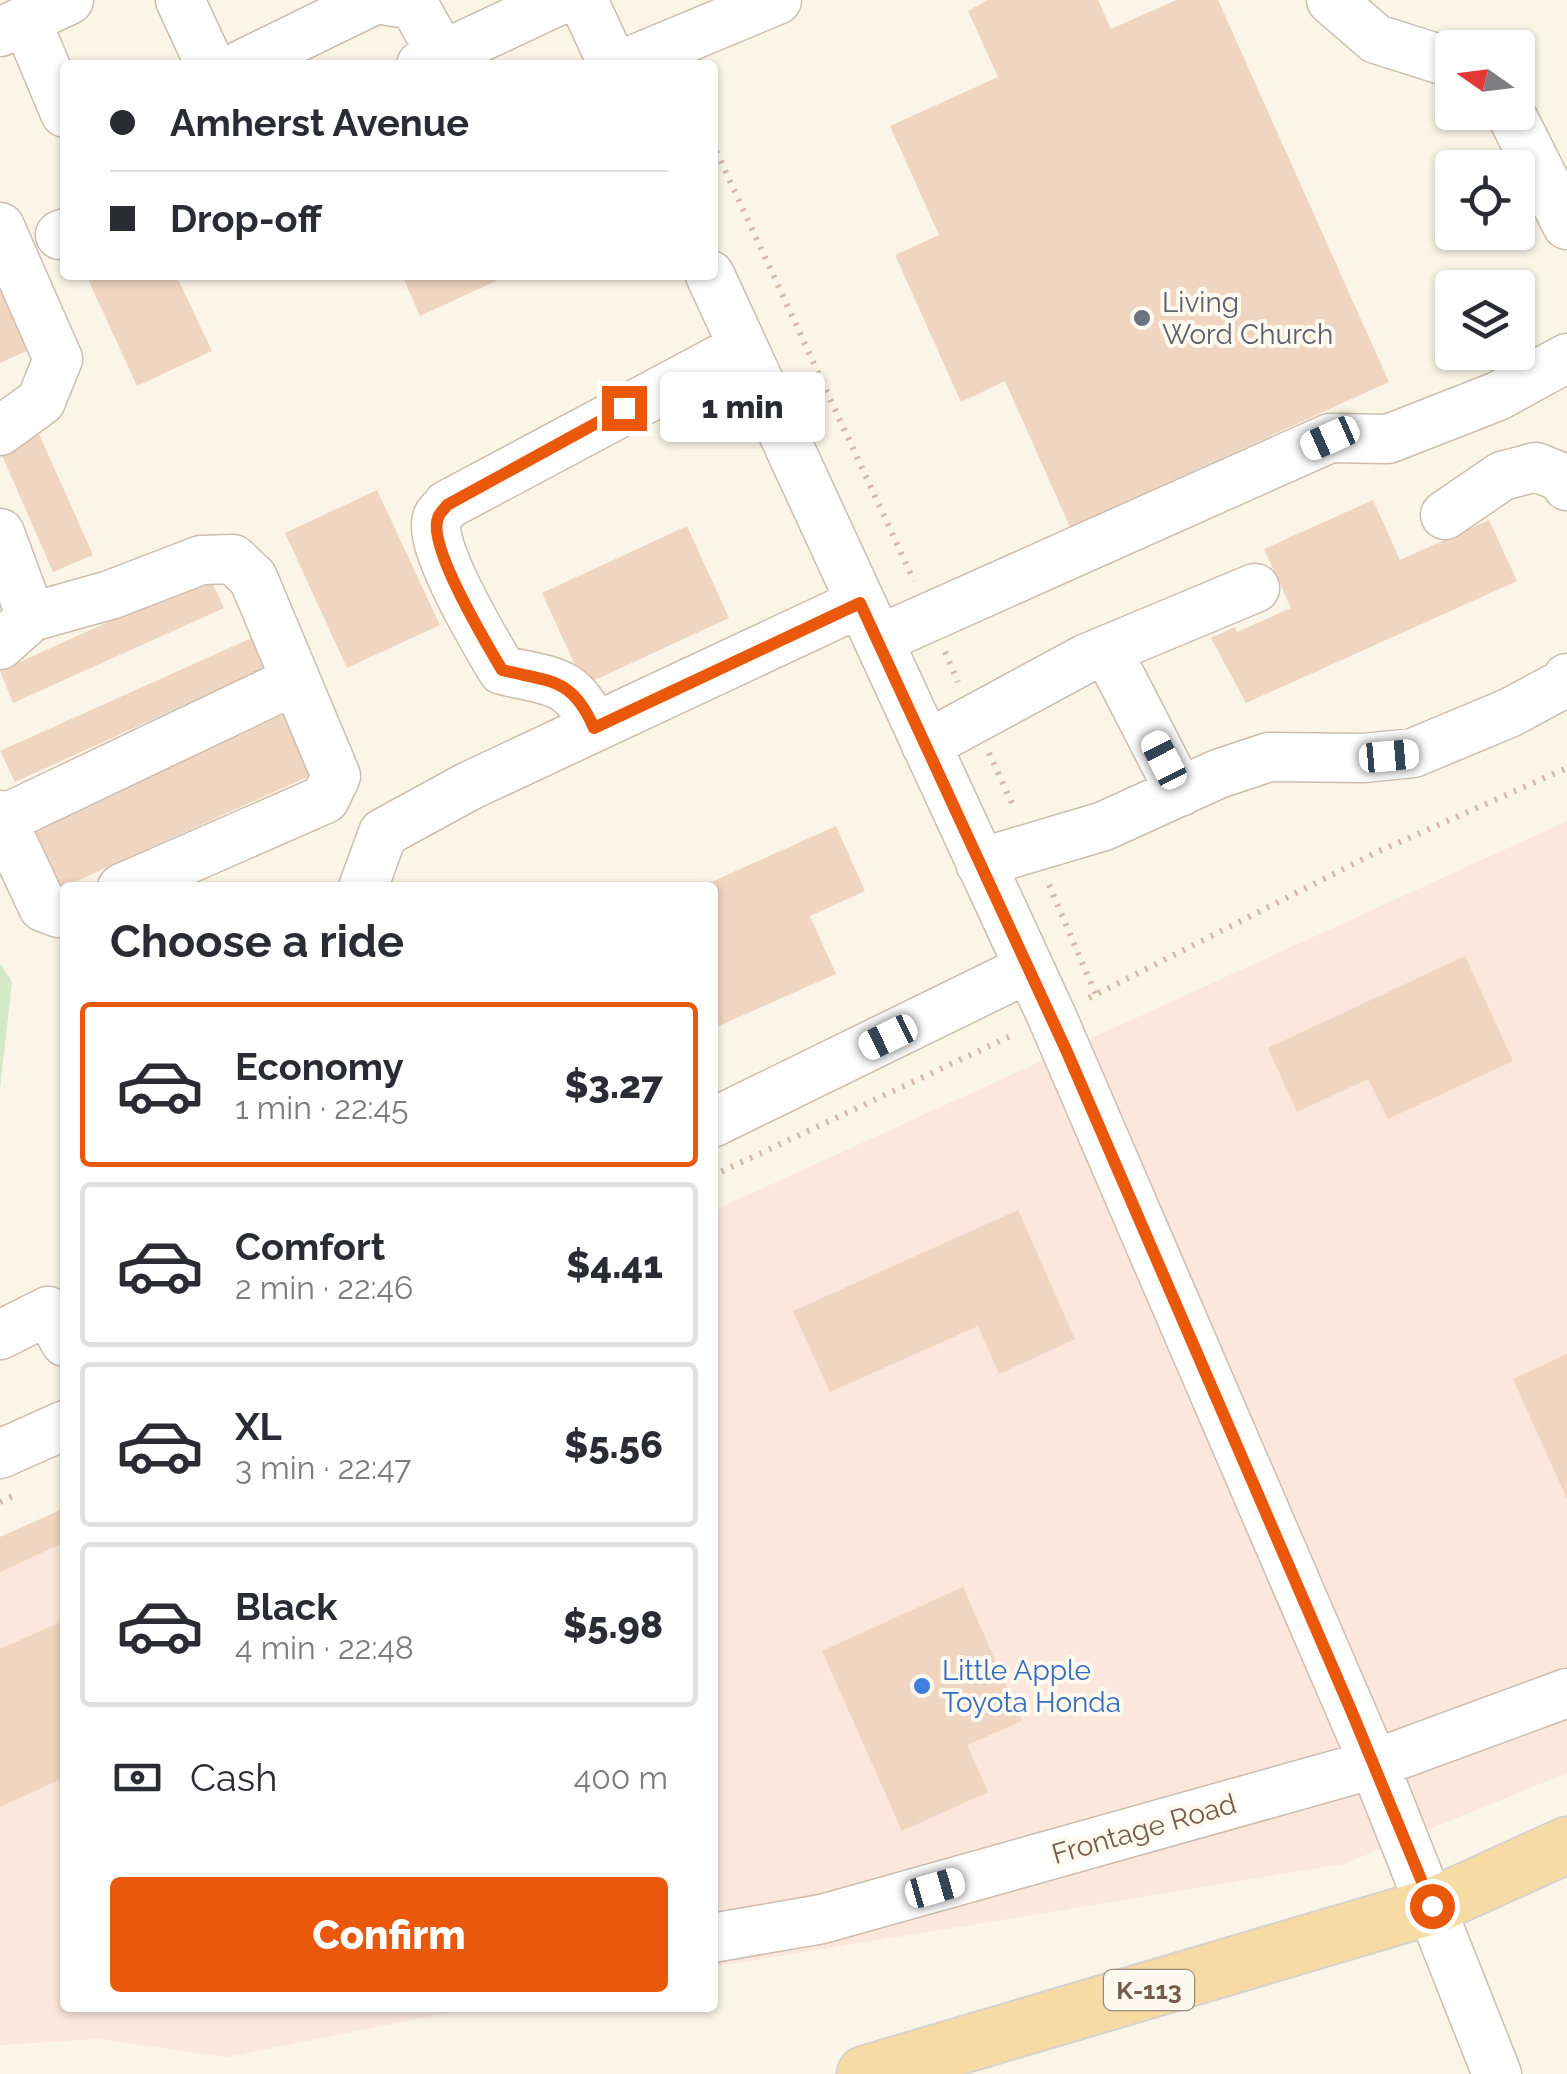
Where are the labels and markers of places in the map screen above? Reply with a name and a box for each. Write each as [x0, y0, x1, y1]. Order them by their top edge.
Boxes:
place label: Living Word Church [1162, 286, 1333, 351]
marker: Living Word Church [1131, 307, 1153, 329]
place label: Little Apple Toyota Honda [942, 1654, 1121, 1719]
marker: Little Apple Toyota Honda [911, 1675, 933, 1697]

